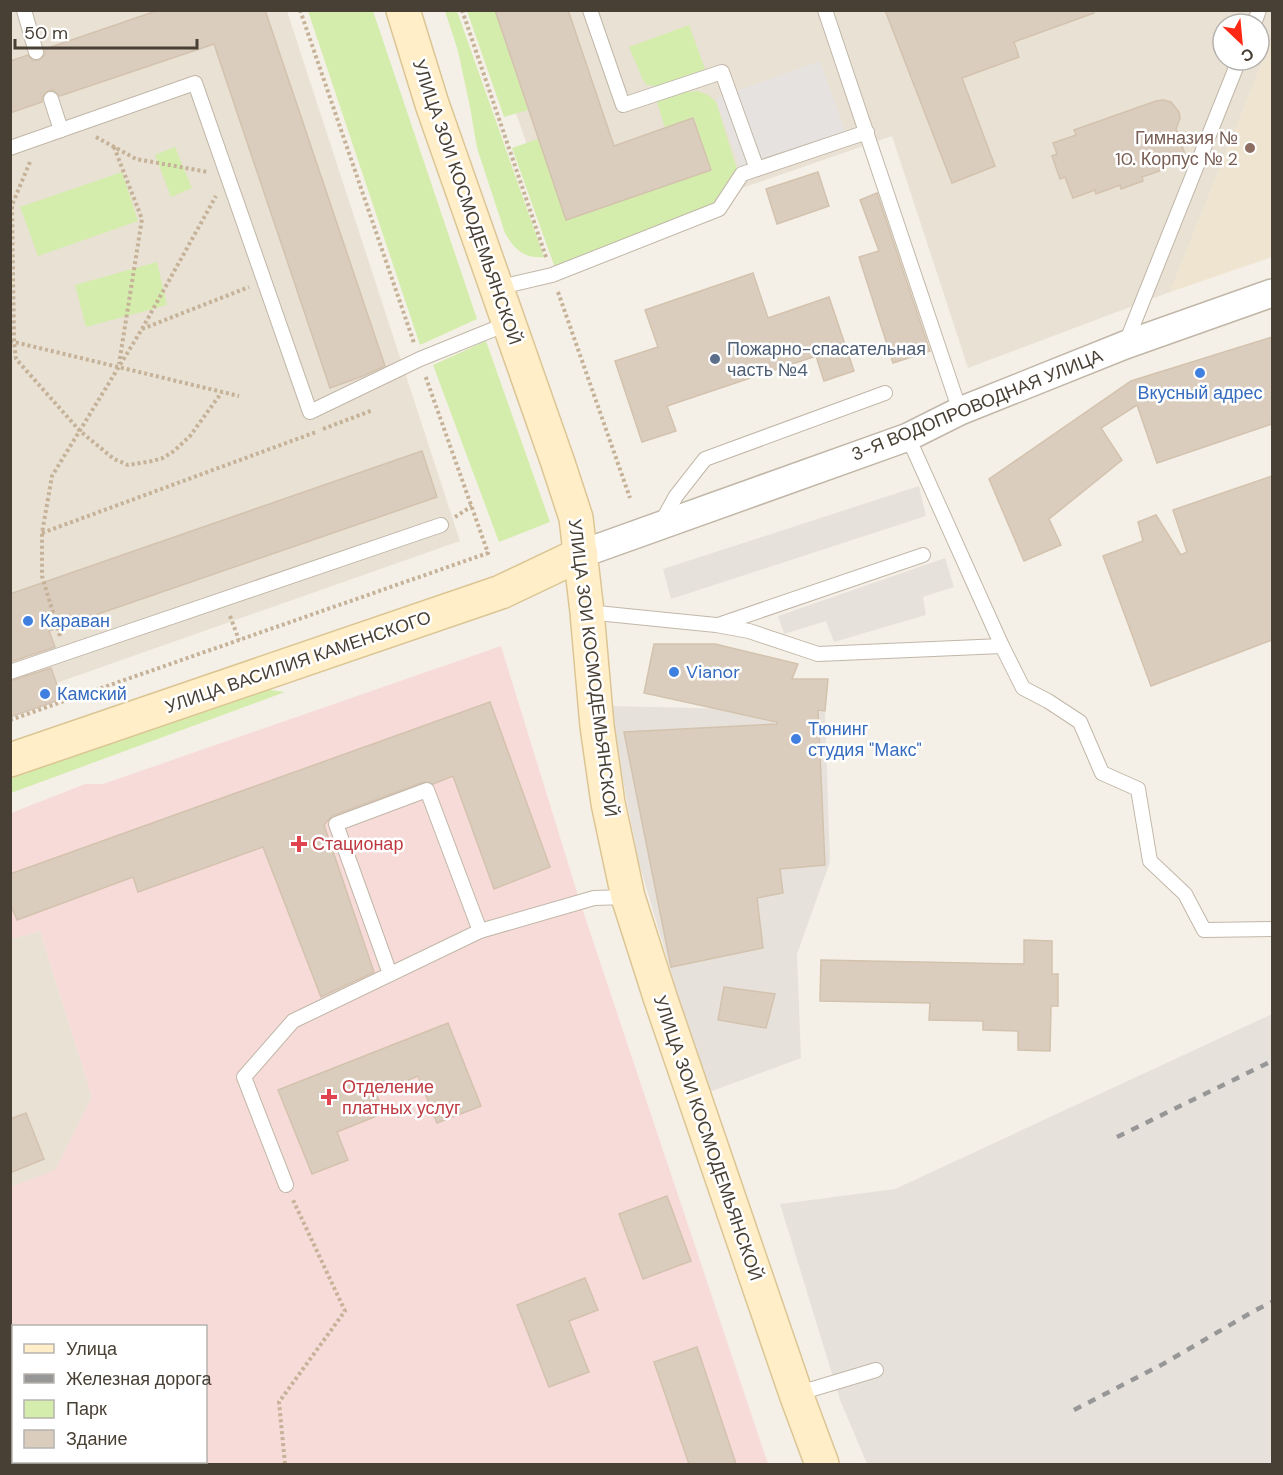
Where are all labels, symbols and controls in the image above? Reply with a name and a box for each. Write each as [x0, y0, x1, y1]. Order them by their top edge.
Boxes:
scale bar [15, 12, 196, 50]
north arrow [1211, 12, 1271, 72]
text: 50 m [24, 21, 68, 45]
text: С [1237, 43, 1257, 67]
street label: УЛИЦА ЗОИ КОСМОДЕМЬЯНСКОЙ [407, 56, 527, 348]
place label: Гимназия № 10. Корпус № 2 [1115, 126, 1238, 171]
marker: Гимназия № 10. Корпус № 2 [1243, 141, 1257, 155]
place label: Пожарно-спасательная часть №4 [727, 337, 926, 382]
street label: 3-Я ВОДОПРОВОДНАЯ УЛИЦА [848, 344, 1106, 466]
marker: Пожарно-спасательная часть №4 [708, 352, 722, 366]
marker: Вкусный адрес [1193, 366, 1207, 380]
place label: Вкусный адрес [1137, 381, 1263, 405]
street label: УЛИЦА ЗОИ КОСМОДЕМЬЯНСКОЙ [563, 518, 623, 818]
street label: УЛИЦА ВАСИЛИЯ КАМЕНСКОГО [162, 605, 434, 719]
place label: Караван [40, 609, 110, 633]
marker: Караван [21, 614, 35, 628]
place label: Vianor [686, 660, 740, 684]
marker: Vianor [667, 665, 681, 679]
place label: Камский [57, 682, 127, 706]
marker: Камский [38, 687, 52, 701]
place label: Тюнинг студия "Макс" [808, 717, 922, 762]
marker: Тюнинг студия "Макс" [789, 732, 803, 746]
place label: Стационар [312, 832, 403, 856]
marker: Стационар [290, 835, 308, 853]
street label: УЛИЦА ЗОИ КОСМОДЕМЬЯНСКОЙ [648, 992, 768, 1284]
place label: Отделение платных услуг [342, 1075, 461, 1120]
marker: Отделение платных услуг [320, 1088, 338, 1106]
legend [12, 1325, 207, 1463]
text: Улица [66, 1337, 118, 1361]
text: Железная дорога [66, 1367, 212, 1391]
text: Парк [66, 1397, 107, 1421]
text: Здание [66, 1427, 127, 1451]

